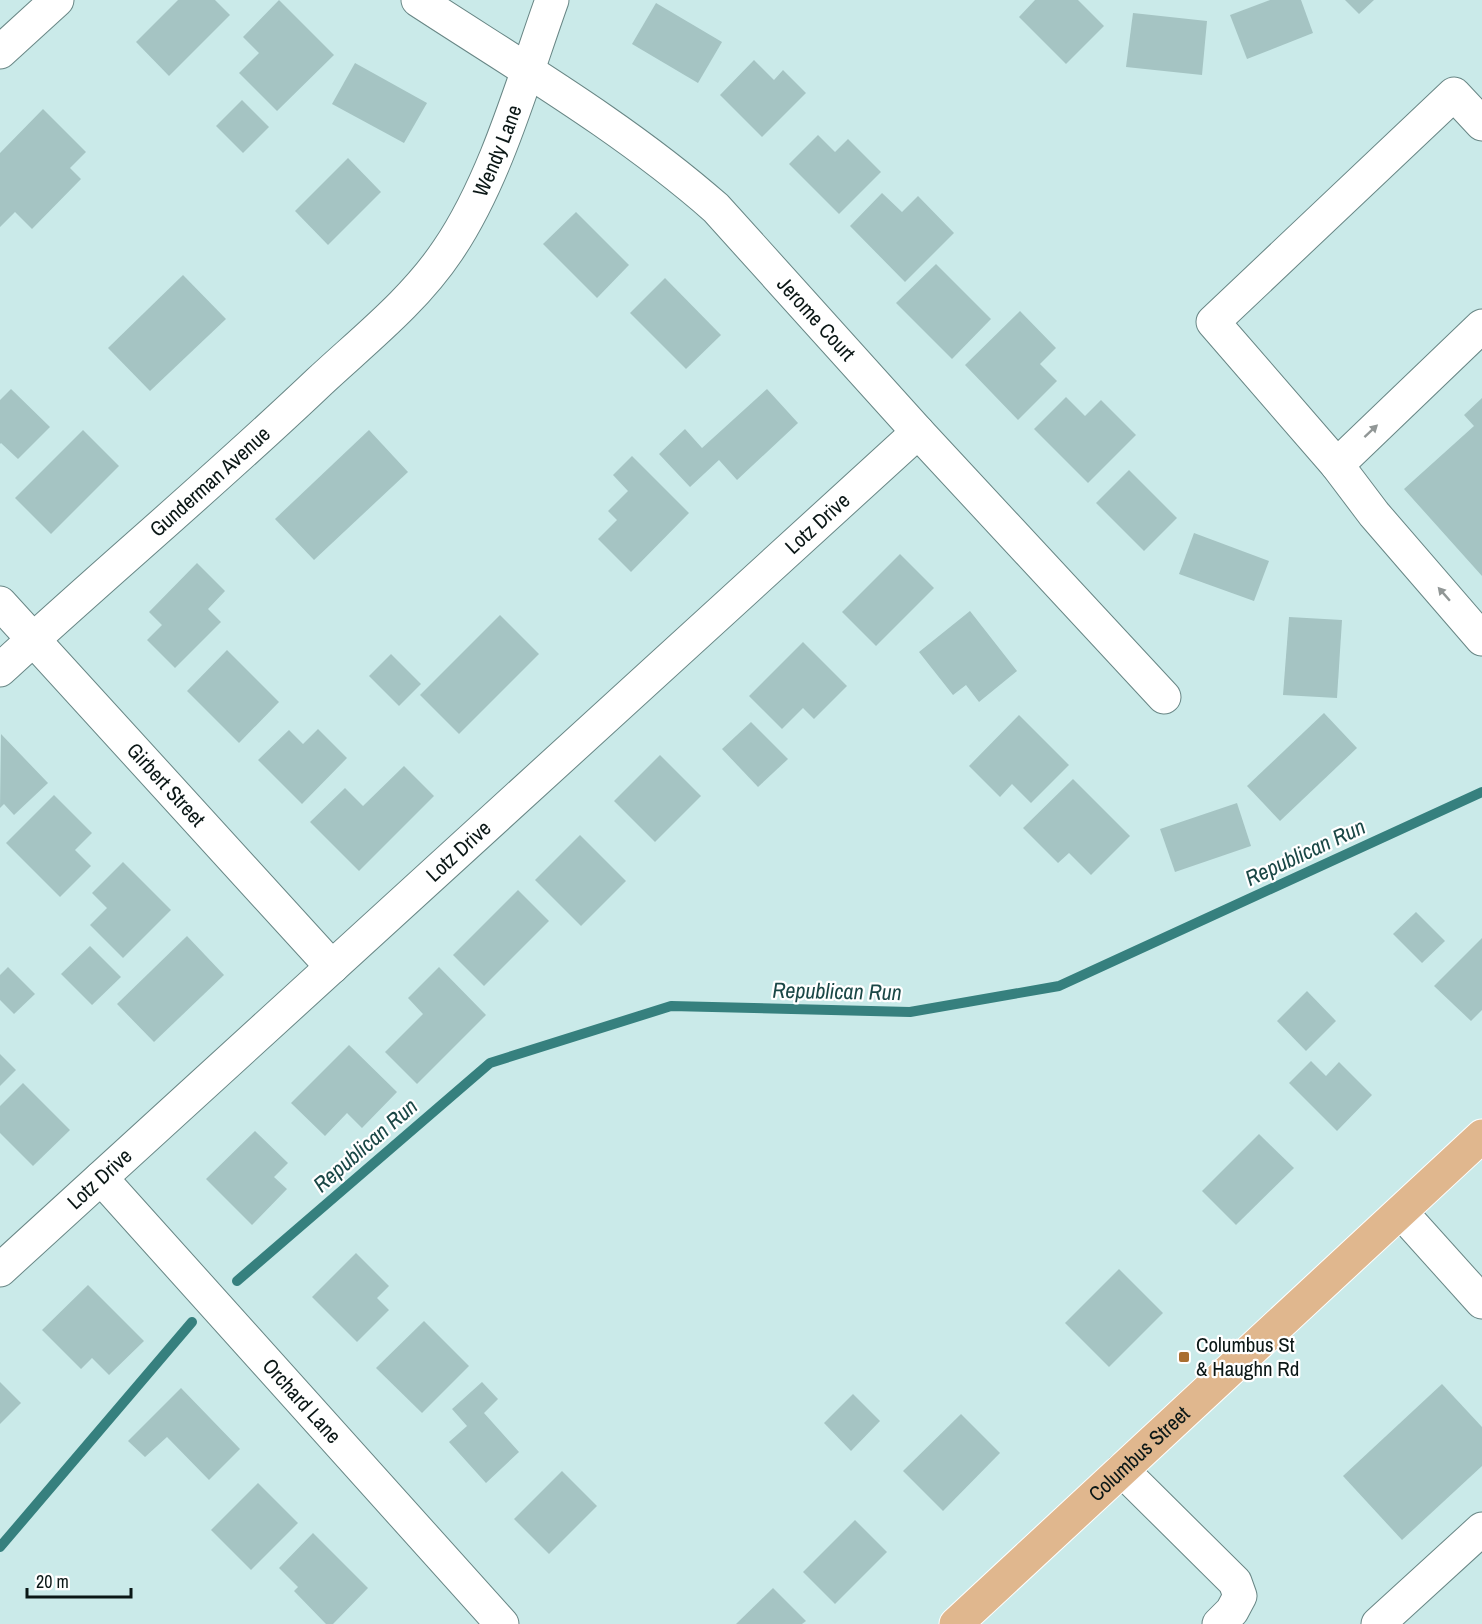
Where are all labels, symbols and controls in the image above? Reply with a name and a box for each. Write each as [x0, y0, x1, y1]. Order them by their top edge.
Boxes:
street label: Wendy Lane [465, 101, 529, 201]
street label: Jerome Court [771, 270, 862, 367]
street label: Gunderman Avenue [143, 420, 276, 543]
one-way arrow [1364, 424, 1378, 438]
street label: Lotz Drive [778, 486, 856, 560]
one-way arrow [1438, 587, 1451, 602]
street label: Girbert Street [120, 736, 212, 833]
water label: Republican Run [1240, 811, 1370, 893]
street label: Lotz Drive [420, 814, 497, 888]
water label: Republican Run [772, 975, 902, 1007]
water label: Republican Run [306, 1091, 424, 1199]
street label: Lotz Drive [61, 1141, 138, 1216]
place label: Columbus St & Haughn Rd [1196, 1330, 1299, 1383]
marker: Columbus St & Haughn Rd [1177, 1350, 1191, 1364]
street label: Orchard Lane [256, 1352, 348, 1450]
street label: Columbus Street [1082, 1399, 1196, 1508]
scale bar [27, 1561, 130, 1599]
text: 20 m [36, 1569, 69, 1594]

